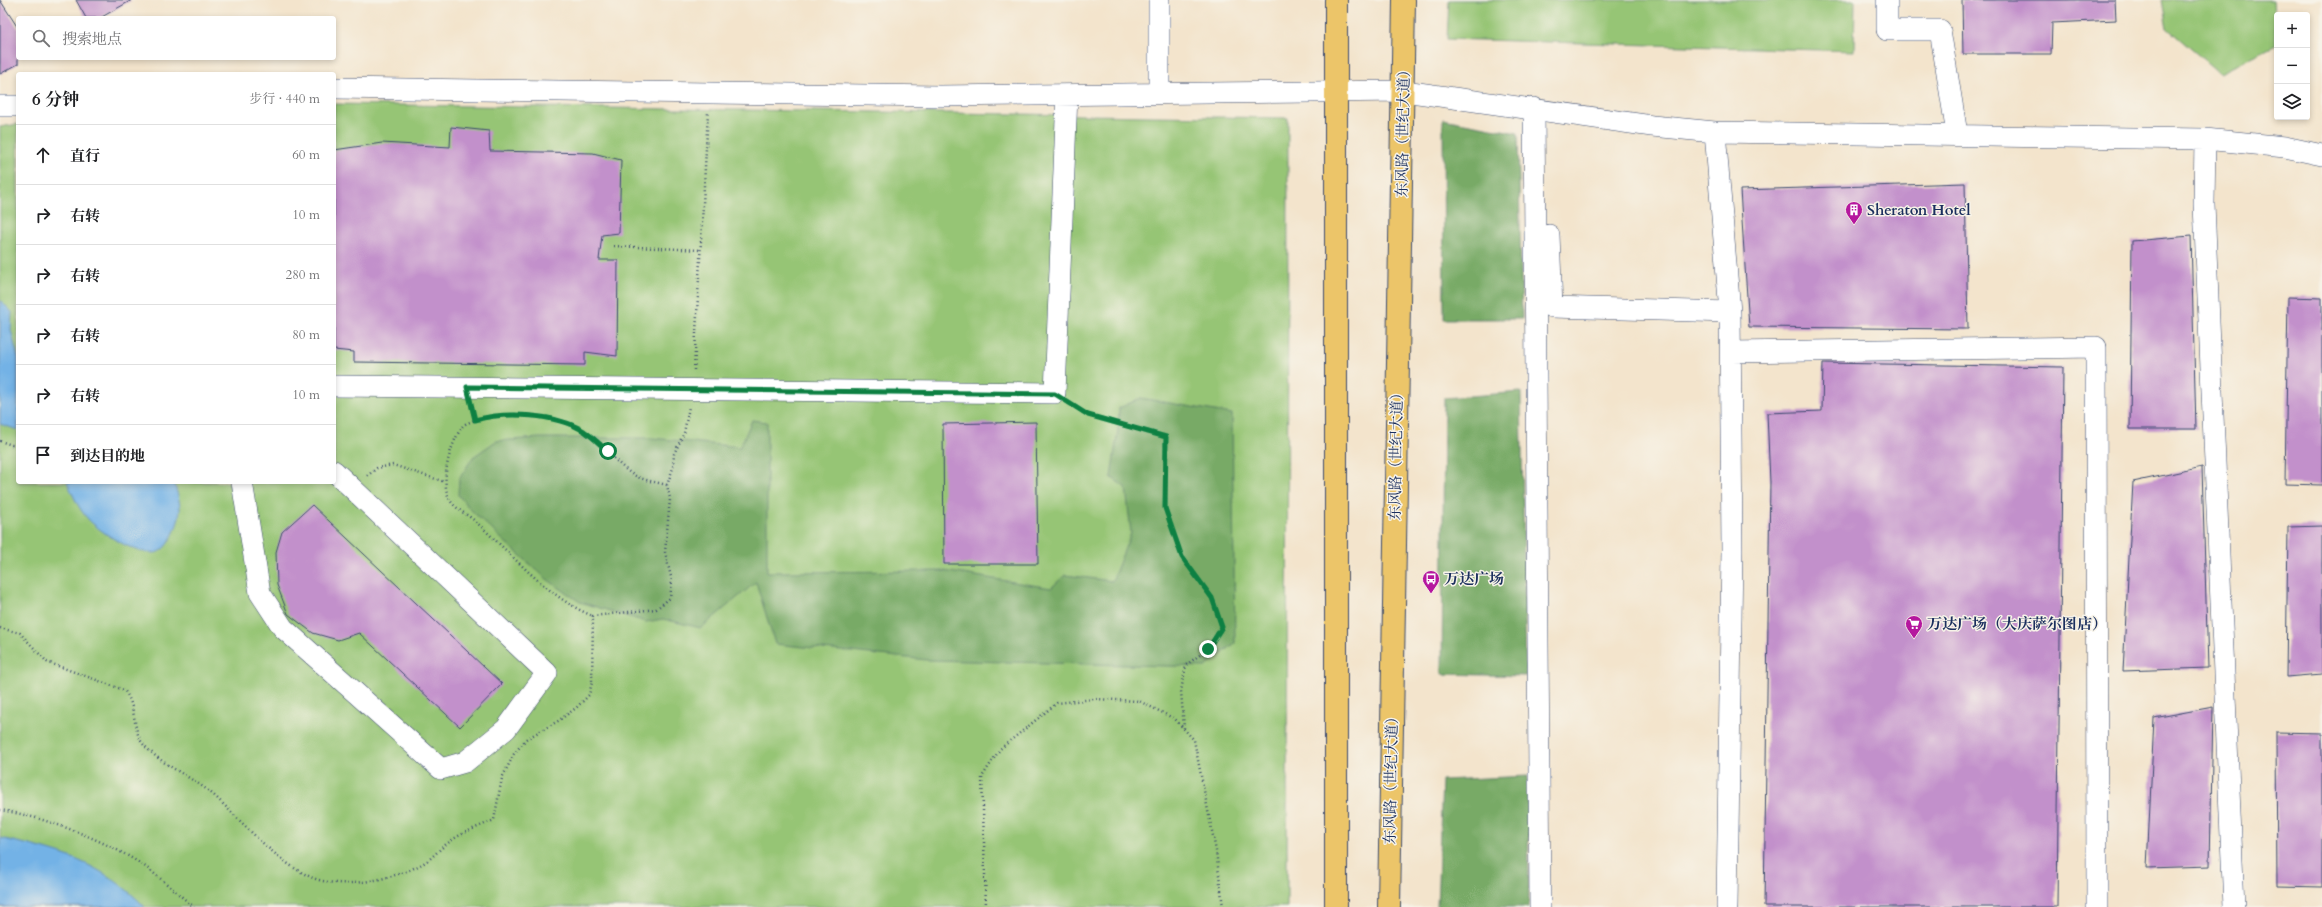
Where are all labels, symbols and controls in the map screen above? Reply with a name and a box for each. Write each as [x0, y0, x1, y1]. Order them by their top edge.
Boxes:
map controls [2274, 12, 2310, 120]
button: + [2274, 12, 2310, 48]
search box [16, 16, 336, 60]
icon: search [30, 27, 52, 49]
text: 搜索地点 [62, 29, 122, 49]
button: − [2274, 48, 2310, 84]
street label: 东风路（世纪大道） [1392, 62, 1414, 198]
button: layers [2274, 84, 2310, 120]
text: 6 分钟 [32, 88, 79, 111]
text: 步行 · 440 m [249, 90, 320, 108]
icon: ahead [32, 144, 54, 166]
text: 直行 [70, 146, 100, 166]
text: 60 m [292, 146, 320, 164]
building icon: Sheraton Hotel [1844, 200, 1864, 225]
place label: Sheraton Hotel [1867, 200, 1971, 220]
icon: right [32, 204, 54, 226]
text: 右转 [70, 206, 100, 226]
text: 10 m [292, 206, 320, 224]
icon: right [32, 264, 54, 286]
text: 右转 [70, 266, 100, 286]
text: 280 m [286, 266, 320, 284]
icon: right [32, 324, 54, 346]
text: 右转 [70, 326, 100, 346]
text: 80 m [292, 326, 320, 344]
icon: right [32, 384, 54, 406]
street label: 东风路（世纪大道） [1385, 385, 1407, 521]
text: 右转 [70, 386, 100, 406]
text: 10 m [292, 386, 320, 404]
route start [599, 442, 617, 460]
icon: arrive [32, 444, 54, 466]
text: 到达目的地 [70, 446, 145, 466]
bus stop icon: 万达广场 [1421, 569, 1441, 594]
place label: 万达广场 [1444, 569, 1504, 589]
supermarket icon: 万达广场（大庆萨尔图店） [1904, 614, 1924, 639]
place label: 万达广场（大庆萨尔图店） [1927, 614, 2107, 634]
route end [1199, 640, 1217, 658]
street label: 东风路（世纪大道） [1380, 709, 1402, 845]

